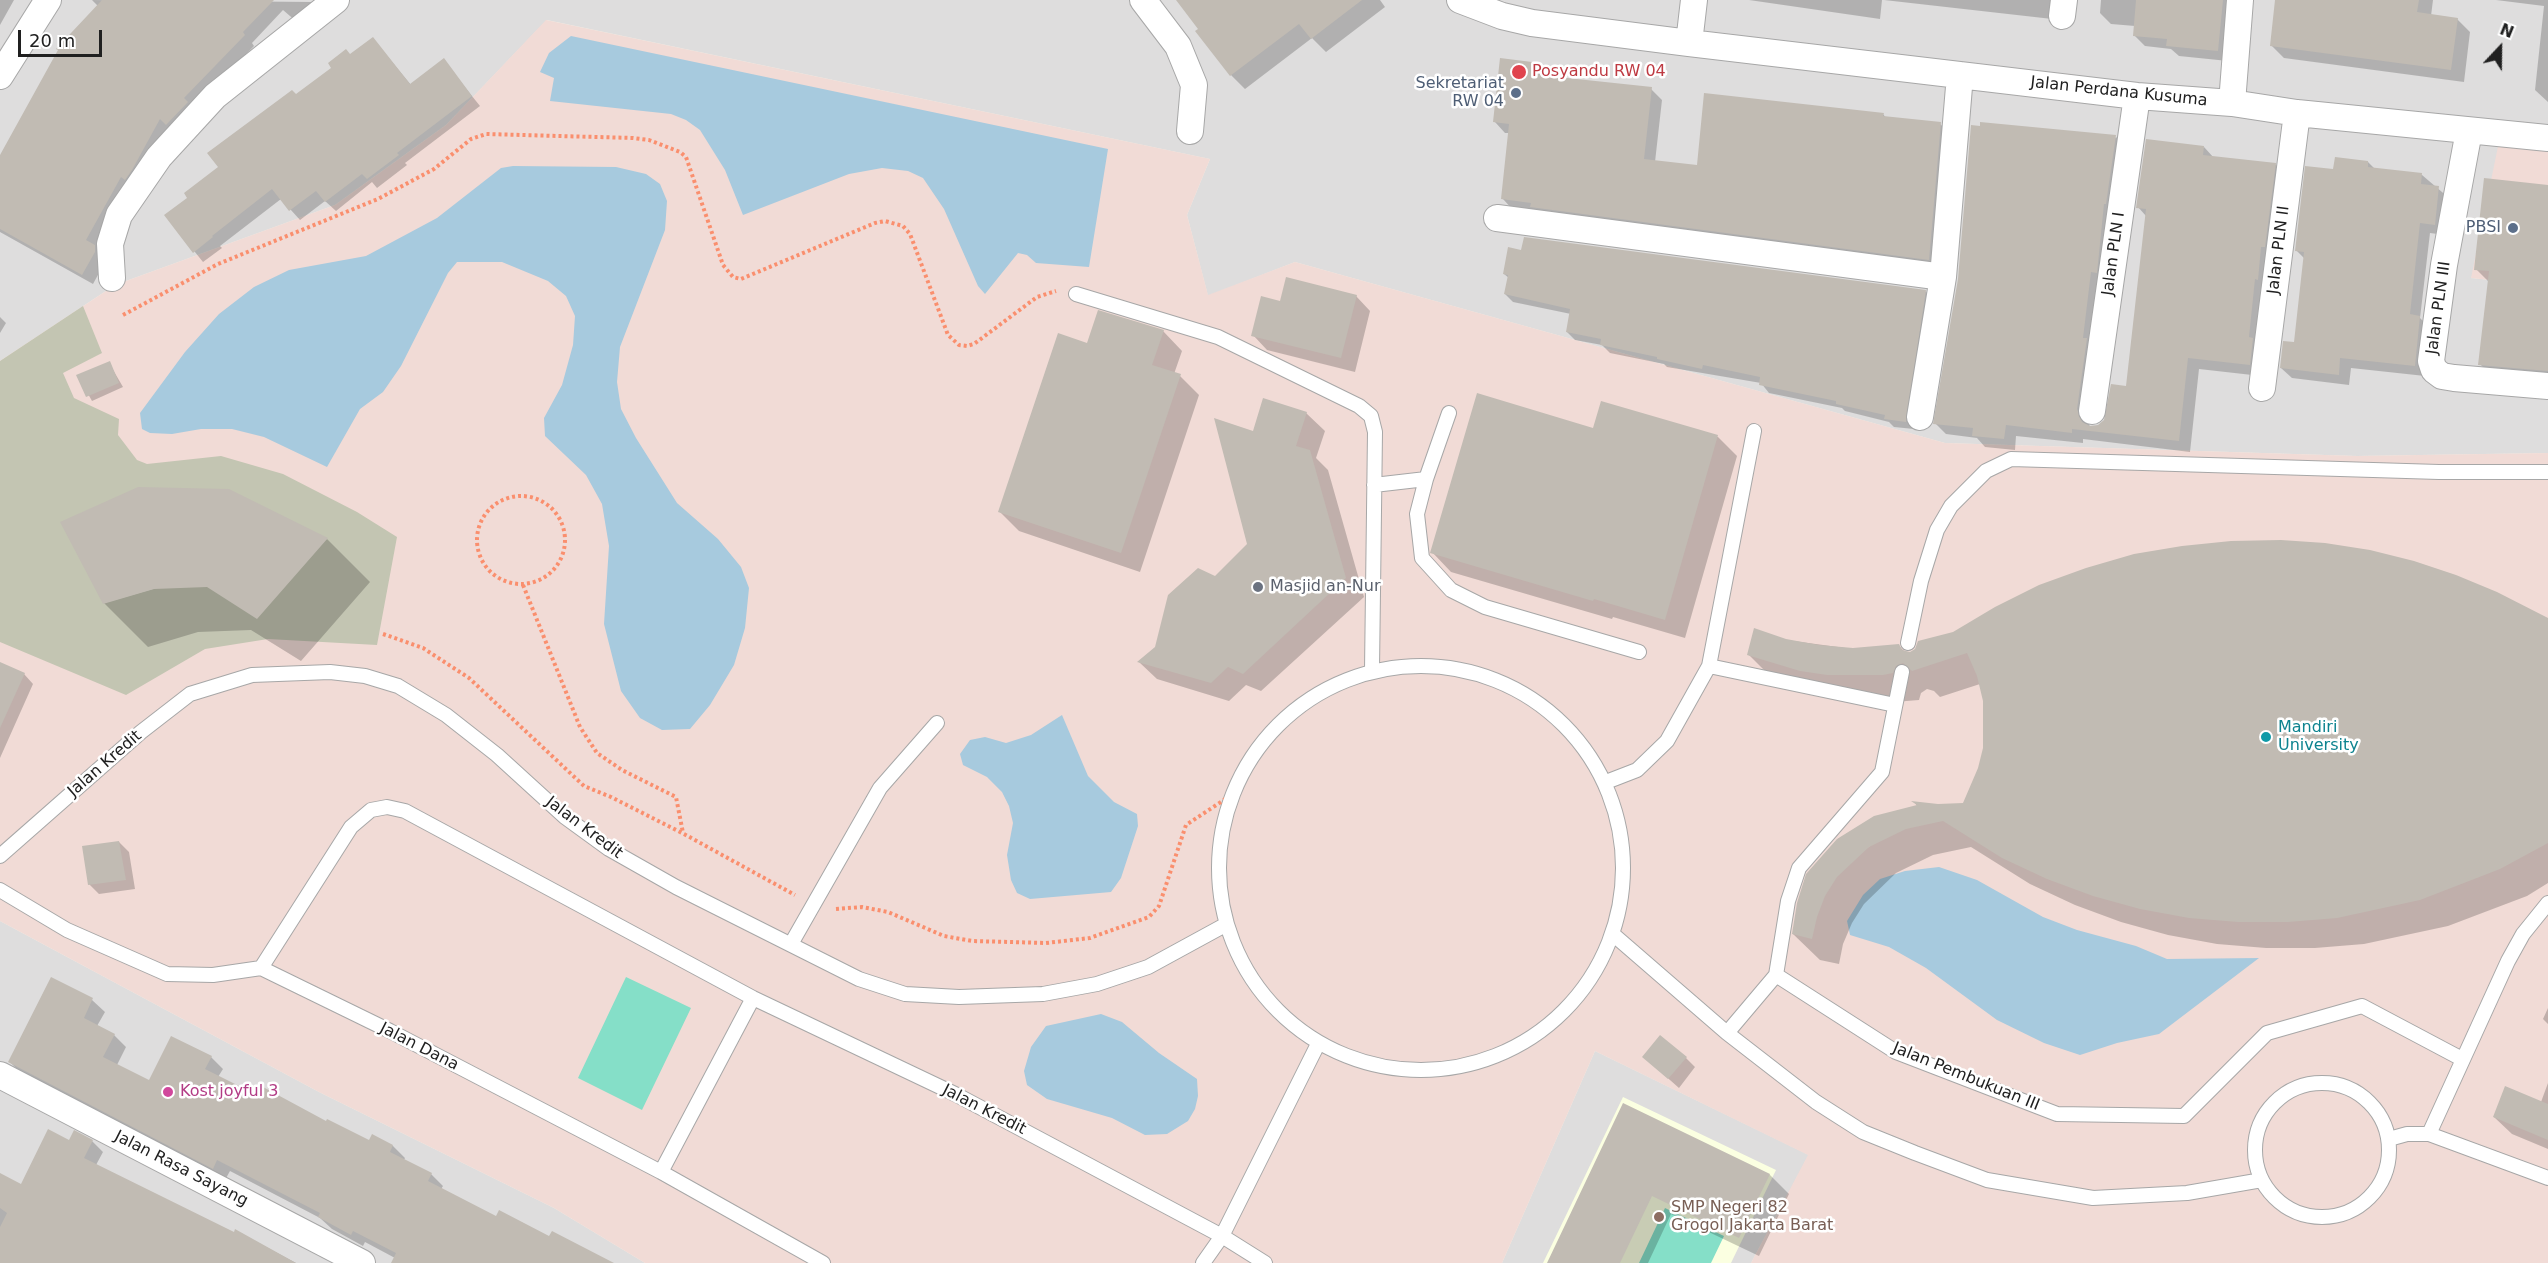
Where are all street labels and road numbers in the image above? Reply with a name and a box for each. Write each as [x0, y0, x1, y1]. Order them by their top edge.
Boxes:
street label: Jalan Perdana Kusuma [2030, 73, 2208, 111]
street label: Jalan PLN II [2264, 205, 2294, 295]
street label: Jalan PLN I [2099, 211, 2129, 297]
street label: Jalan PLN III [2423, 260, 2455, 356]
street label: Jalan Kredit [64, 727, 146, 801]
street label: Jalan Kredit [542, 793, 626, 863]
street label: Jalan Dana [376, 1019, 462, 1075]
street label: Jalan Pembukuan III [1890, 1039, 2042, 1115]
street label: Jalan Kredit [939, 1081, 1029, 1139]
street label: Jalan Rasa Sayang [111, 1127, 251, 1211]

